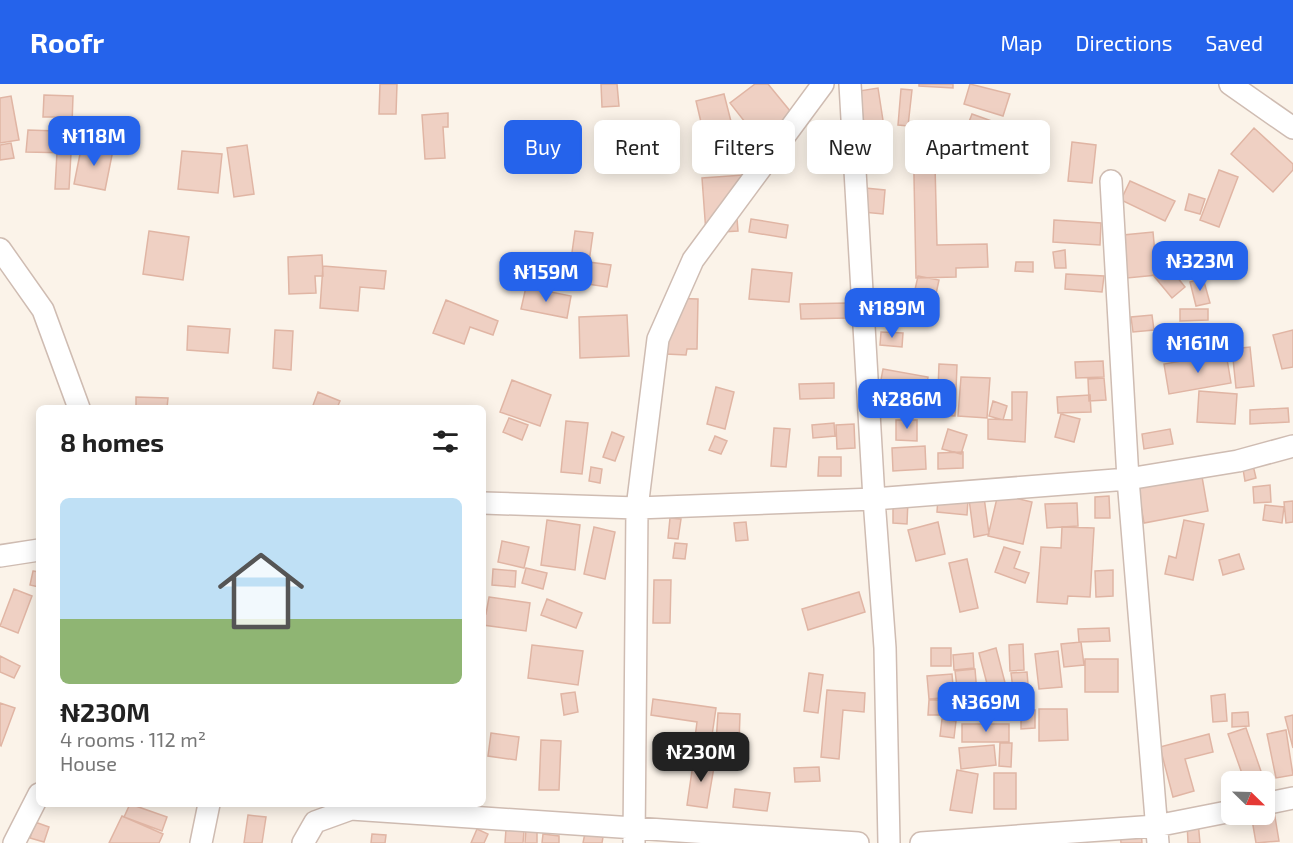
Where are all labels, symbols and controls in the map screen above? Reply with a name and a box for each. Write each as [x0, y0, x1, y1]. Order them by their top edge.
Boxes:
text: Roofr [30, 25, 104, 59]
text: Map [1000, 30, 1043, 55]
text: Directions [1076, 30, 1172, 55]
text: Saved [1205, 30, 1263, 55]
pin: ₦118M [52, 116, 136, 167]
chip: Buy [504, 120, 582, 174]
chip: Rent [594, 120, 680, 174]
chip: Filters [692, 120, 795, 174]
chip: New [807, 120, 893, 174]
chip: Apartment [905, 120, 1050, 174]
text: ₦118M [62, 123, 126, 147]
pin: ₦323M [1158, 241, 1242, 292]
text: ₦323M [1166, 248, 1234, 272]
pin: ₦159M [504, 252, 588, 303]
text: ₦159M [513, 259, 579, 283]
pin: ₦189M [850, 288, 934, 339]
text: ₦189M [859, 295, 925, 319]
pin: ₦161M [1156, 323, 1240, 374]
text: ₦161M [1167, 330, 1229, 354]
pin: ₦286M [865, 379, 949, 430]
text: ₦286M [872, 386, 942, 410]
icon: filters [429, 425, 462, 458]
text: 8 homes [60, 426, 164, 457]
icon: home [207, 537, 315, 645]
pin: ₦369M [944, 682, 1028, 733]
text: ₦369M [952, 689, 1020, 713]
text: ₦230M [60, 696, 150, 727]
text: 4 rooms · 112 m² [60, 727, 206, 751]
pin: ₦230M [659, 732, 743, 783]
text: ₦230M [666, 739, 736, 763]
text: House [60, 751, 117, 775]
north arrow [1221, 771, 1275, 825]
map controls [1221, 771, 1275, 825]

